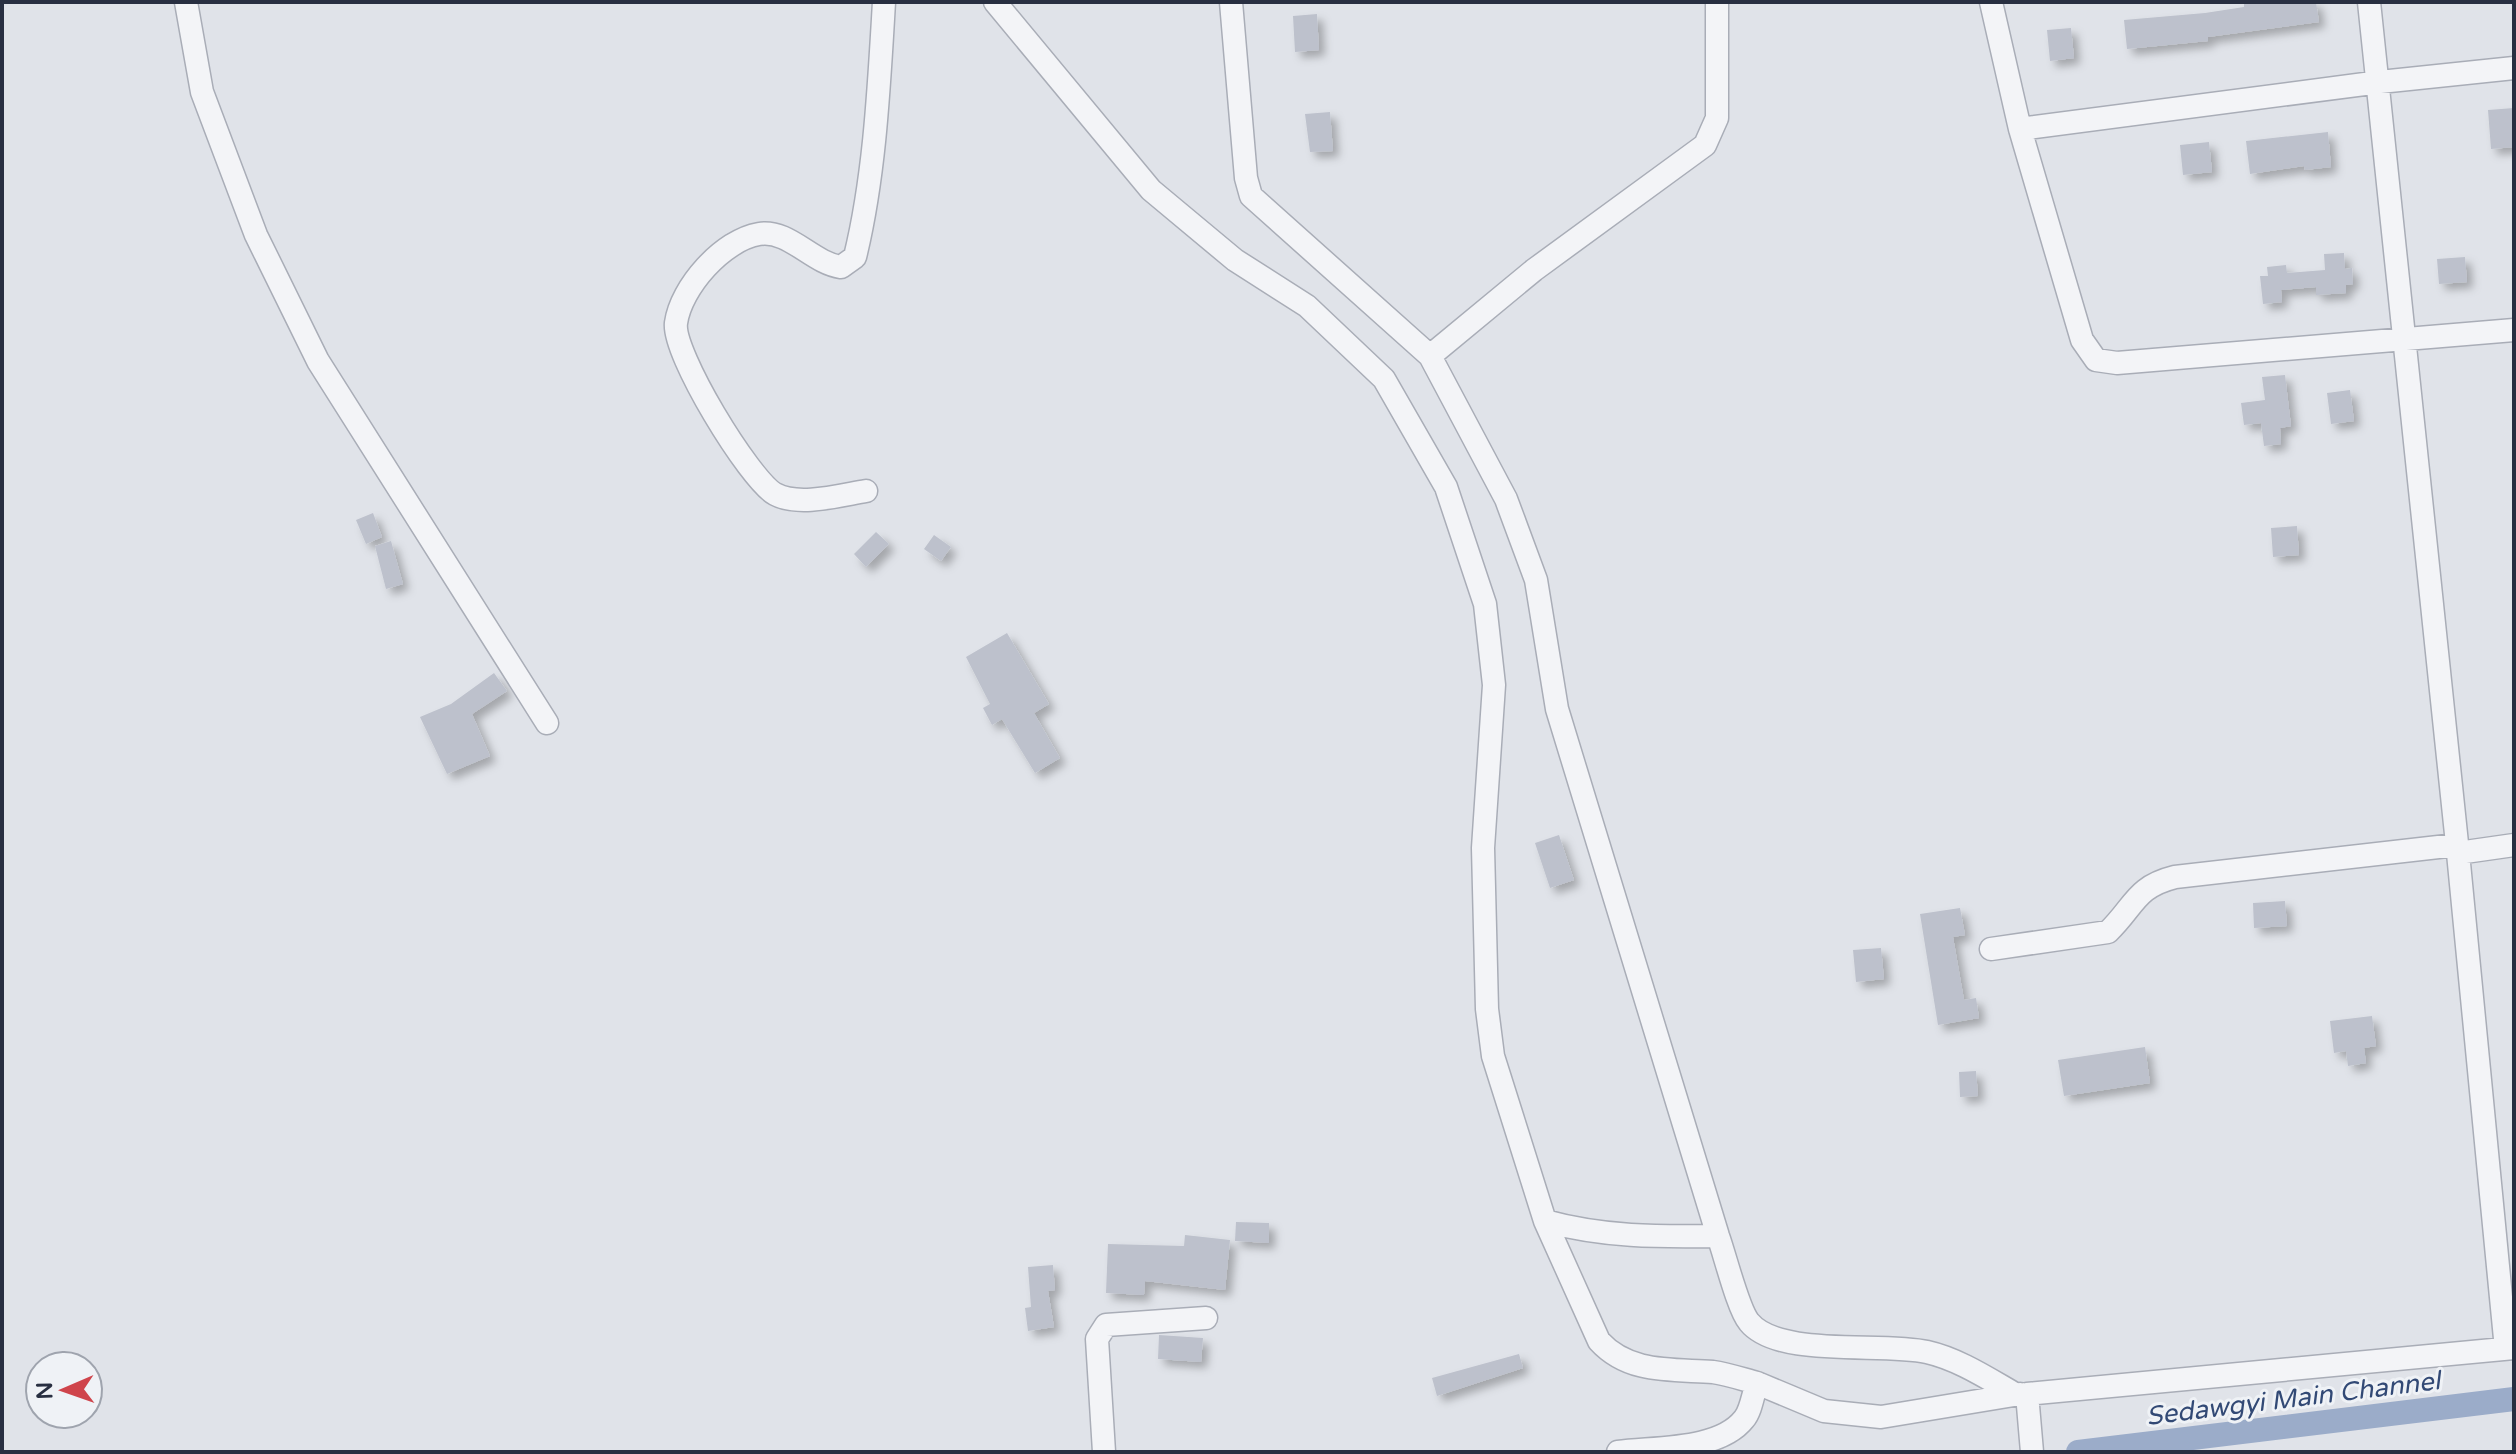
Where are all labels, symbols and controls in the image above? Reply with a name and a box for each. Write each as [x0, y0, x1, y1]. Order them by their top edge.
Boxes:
north arrow [24, 1350, 104, 1430]
water label: Sedawgyi Main Channel [2144, 1365, 2445, 1432]
text: N [32, 1381, 58, 1400]

